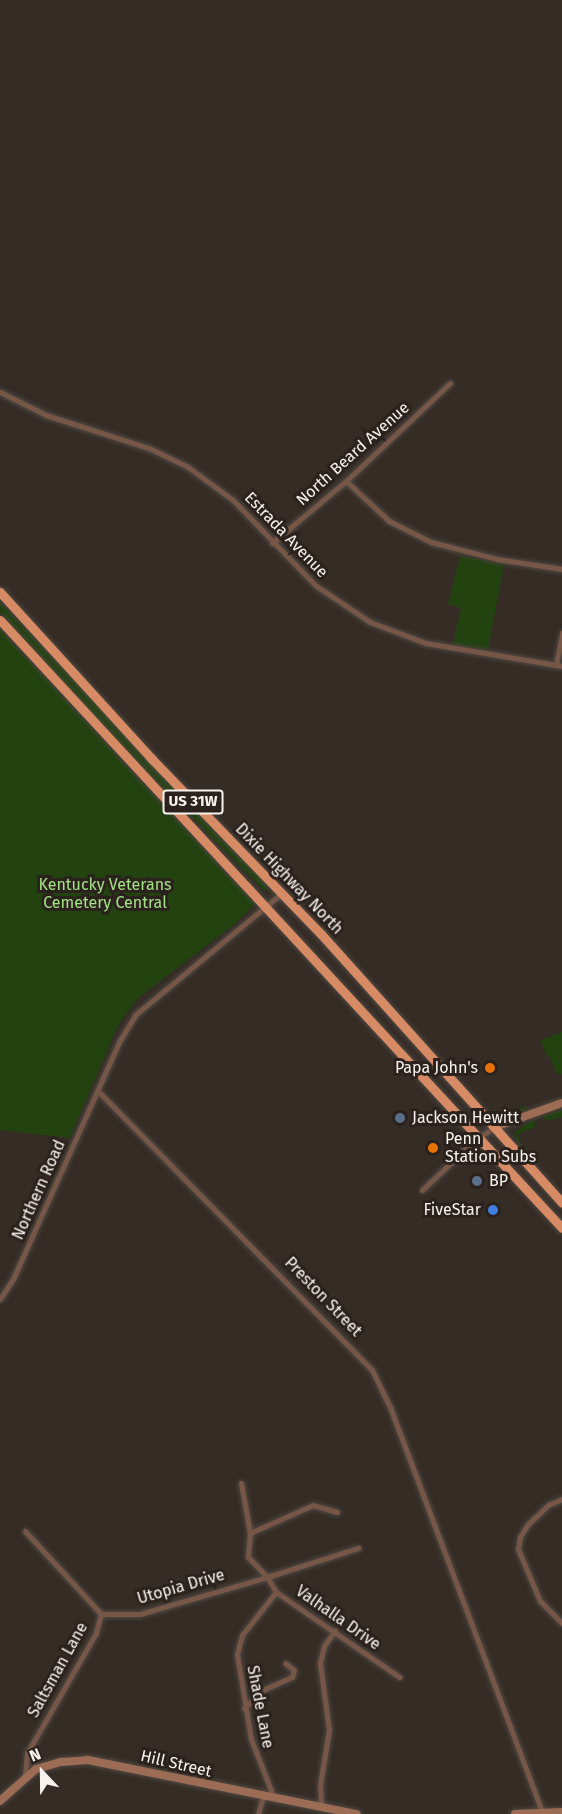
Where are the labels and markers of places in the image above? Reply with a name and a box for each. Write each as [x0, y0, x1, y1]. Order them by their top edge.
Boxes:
place label: Papa John's [395, 1058, 478, 1078]
marker: Papa John's [483, 1061, 497, 1075]
place label: Jackson Hewitt [412, 1108, 519, 1128]
marker: Jackson Hewitt [393, 1111, 407, 1125]
place label: Penn Station Subs [445, 1129, 536, 1167]
marker: Penn Station Subs [426, 1141, 440, 1155]
place label: BP [489, 1171, 508, 1191]
marker: BP [470, 1174, 484, 1188]
place label: FiveStar [423, 1200, 481, 1220]
marker: FiveStar [486, 1203, 500, 1217]

